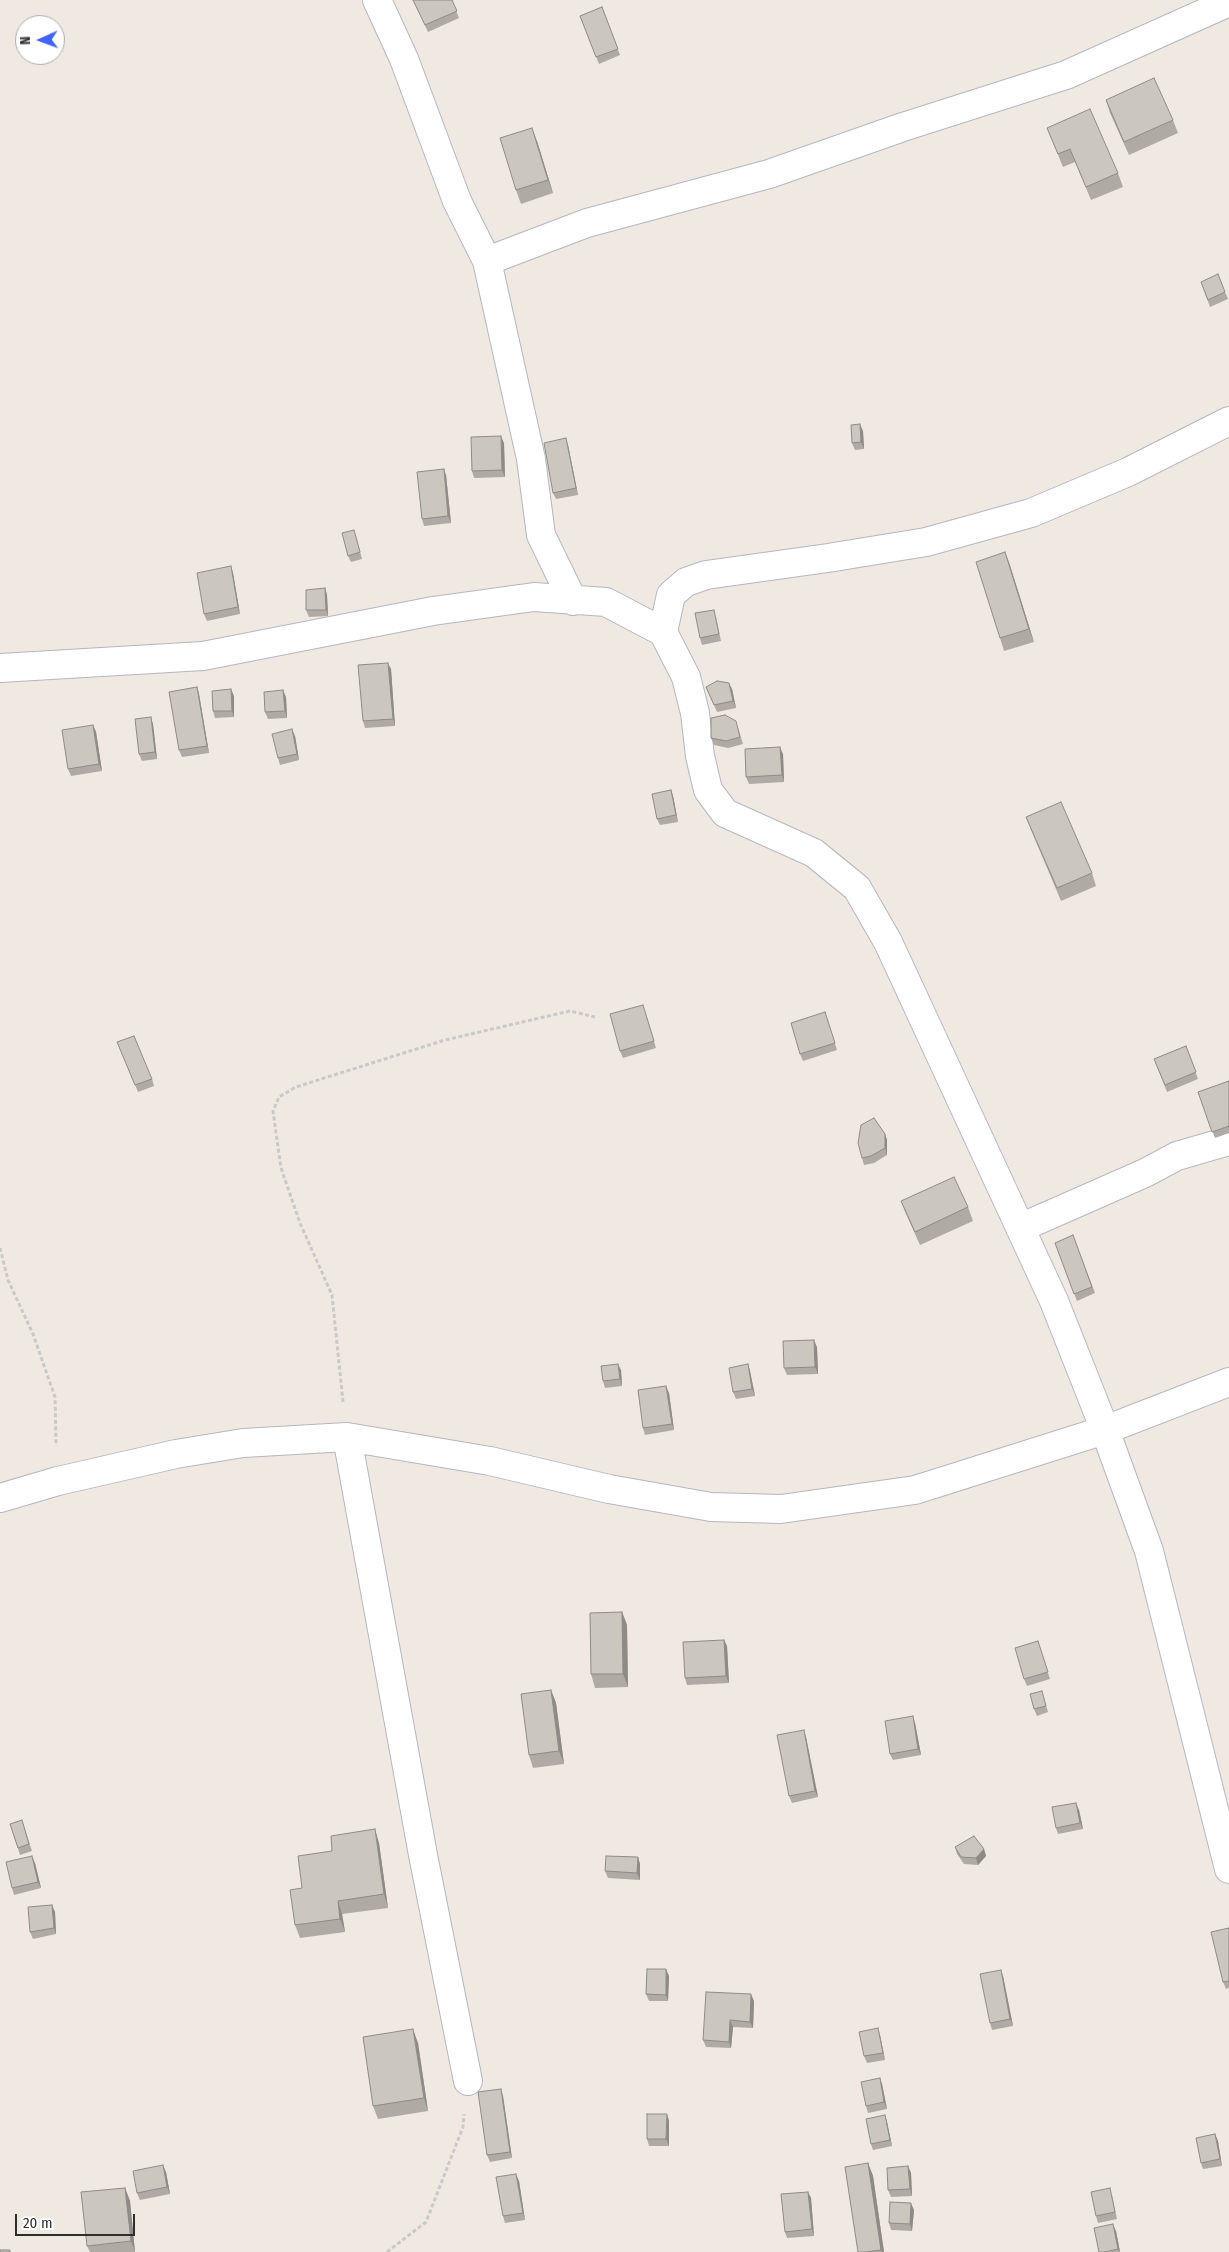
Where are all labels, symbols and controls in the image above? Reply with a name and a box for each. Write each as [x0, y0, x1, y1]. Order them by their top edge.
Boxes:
north arrow [15, 15, 65, 65]
text: N [17, 36, 34, 45]
scale bar [18, 2204, 138, 2236]
text: 20 m [23, 2214, 53, 2232]

